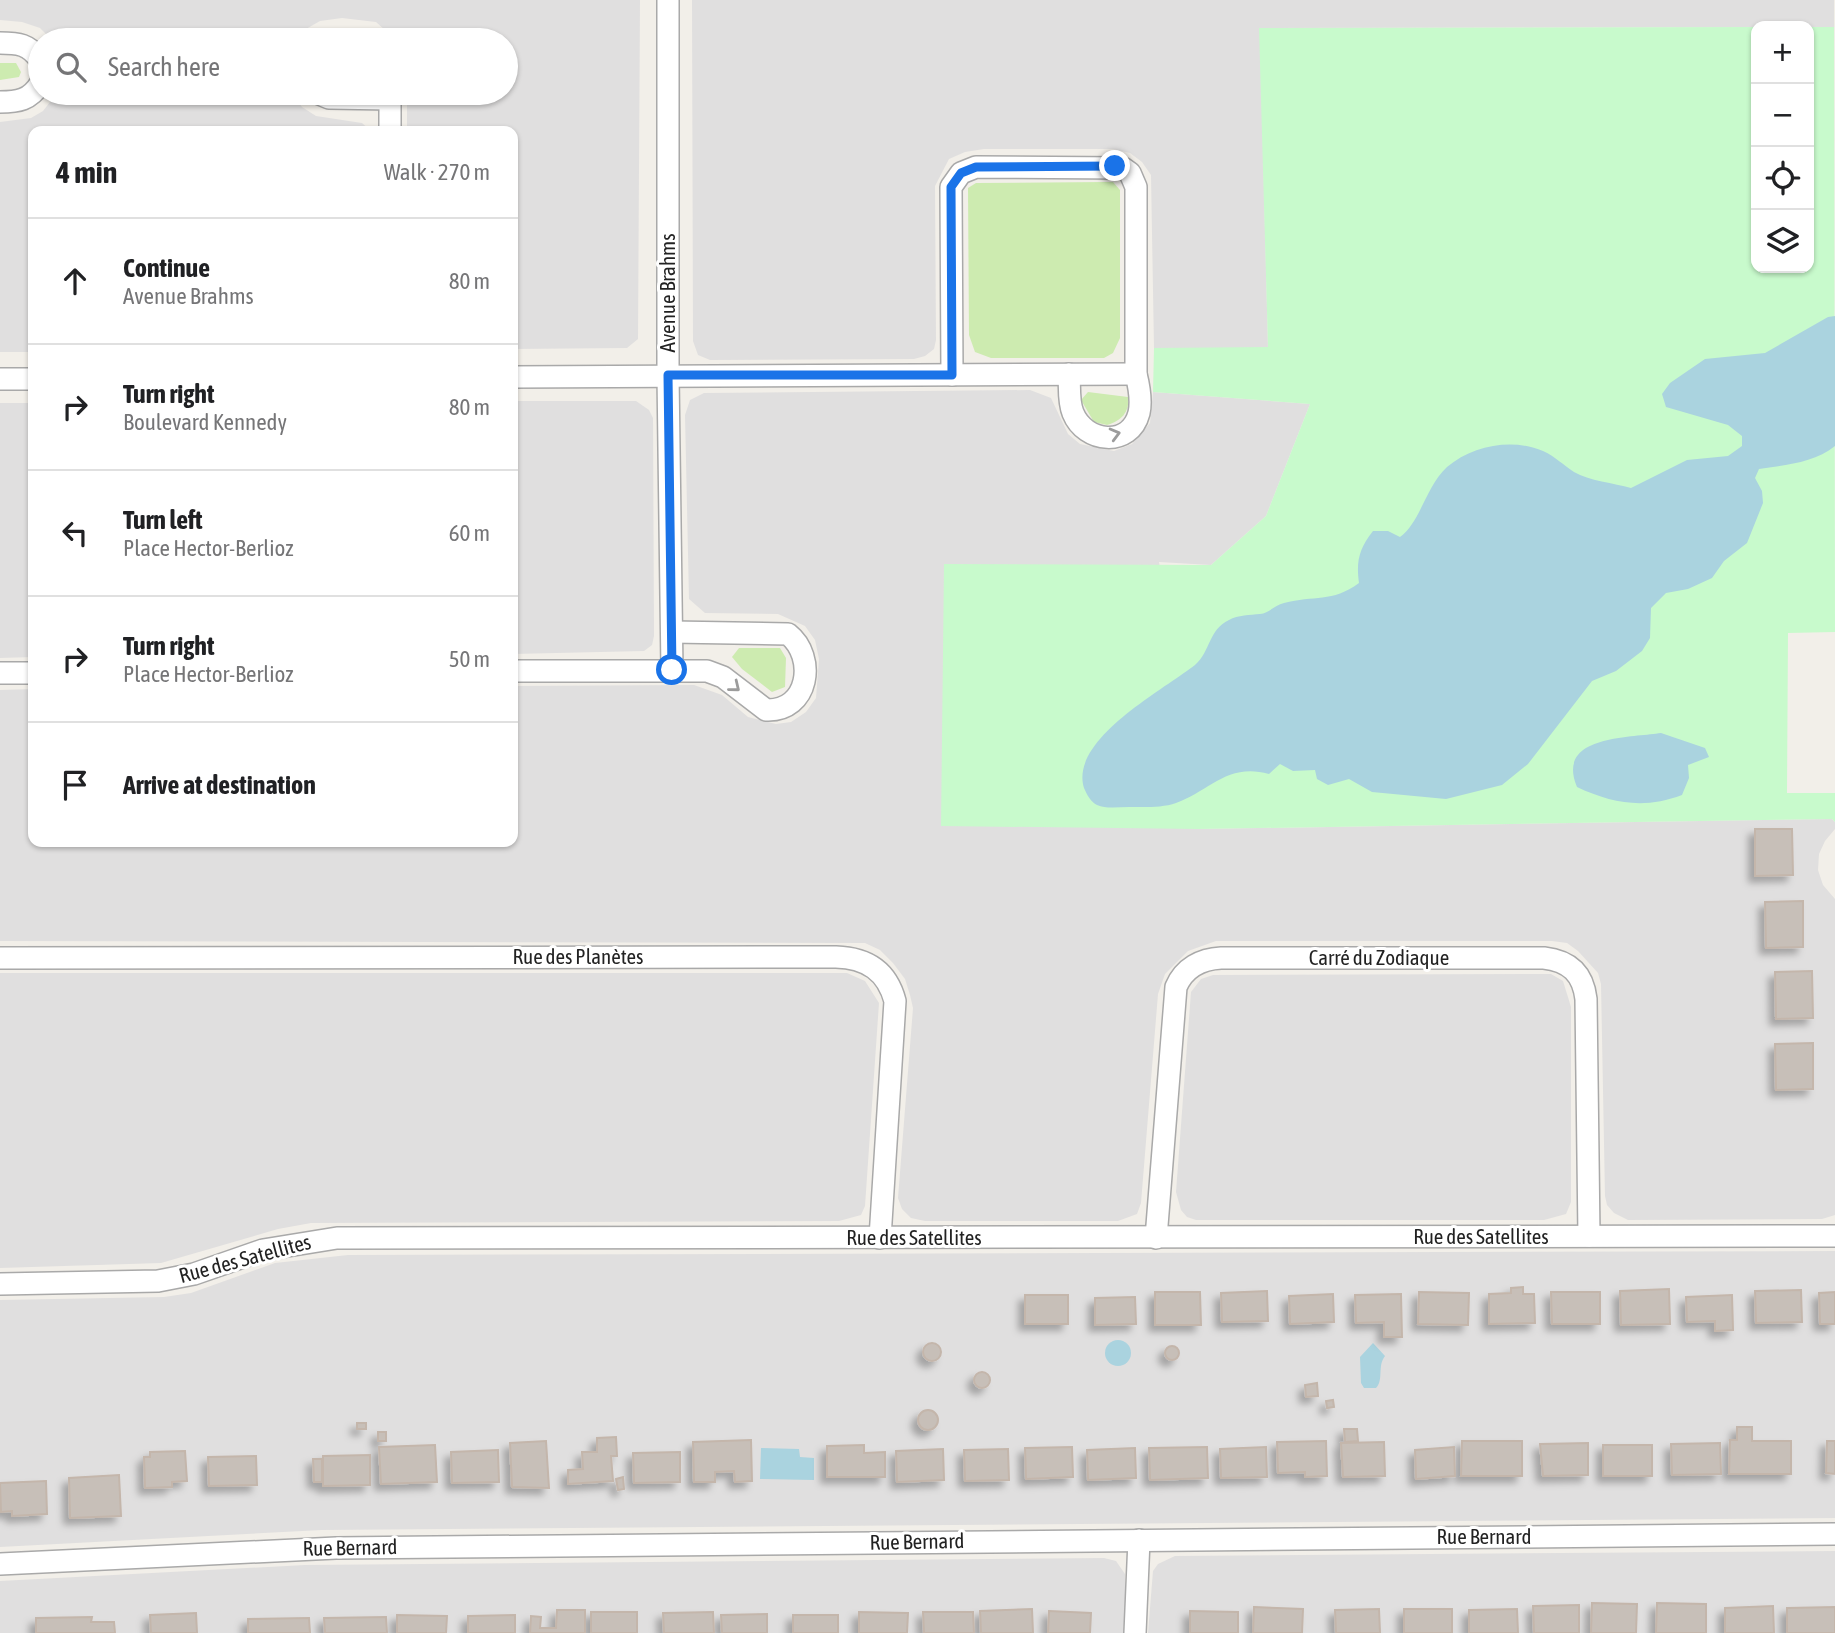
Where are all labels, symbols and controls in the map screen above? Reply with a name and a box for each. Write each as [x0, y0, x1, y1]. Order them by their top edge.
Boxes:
map controls [1751, 21, 1814, 273]
button: + [1751, 21, 1814, 84]
search box [28, 28, 518, 105]
icon: search [52, 48, 90, 86]
text: Search here [108, 52, 220, 82]
button: − [1751, 84, 1814, 147]
button: locate [1751, 147, 1814, 210]
route end [1099, 150, 1130, 181]
text: 4 min [56, 155, 117, 189]
text: Walk · 270 m [384, 159, 490, 185]
button: layers [1751, 210, 1814, 273]
street label: Avenue Brahms [655, 233, 679, 353]
text: Continue [123, 253, 210, 283]
icon: ahead [56, 262, 94, 300]
text: 80 m [449, 268, 490, 294]
text: Avenue Brahms [123, 283, 254, 309]
text: Turn right [123, 379, 214, 409]
icon: right [56, 388, 94, 426]
text: 80 m [449, 394, 490, 420]
text: Boulevard Kennedy [123, 409, 287, 435]
one-way arrow [1108, 428, 1120, 442]
text: Turn left [123, 505, 203, 535]
icon: left [56, 514, 94, 552]
text: 60 m [449, 520, 490, 546]
text: Place Hector-Berlioz [123, 535, 293, 561]
text: Turn right [123, 631, 214, 661]
icon: right [56, 640, 94, 678]
text: 50 m [449, 646, 490, 672]
route start [656, 654, 687, 685]
text: Place Hector-Berlioz [123, 661, 293, 687]
one-way arrow [727, 679, 740, 691]
icon: arrive [56, 766, 94, 804]
text: Arrive at destination [123, 770, 316, 800]
street label: Rue des Planètes [513, 944, 643, 968]
street label: Carré du Zodiaque [1309, 945, 1449, 969]
street label: Rue des Satellites [1413, 1224, 1549, 1248]
street label: Rue des Satellites [846, 1225, 982, 1249]
street label: Rue des Satellites [176, 1229, 313, 1287]
street label: Rue Bernard [1437, 1524, 1531, 1548]
street label: Rue Bernard [869, 1528, 965, 1554]
street label: Rue Bernard [302, 1534, 398, 1560]

